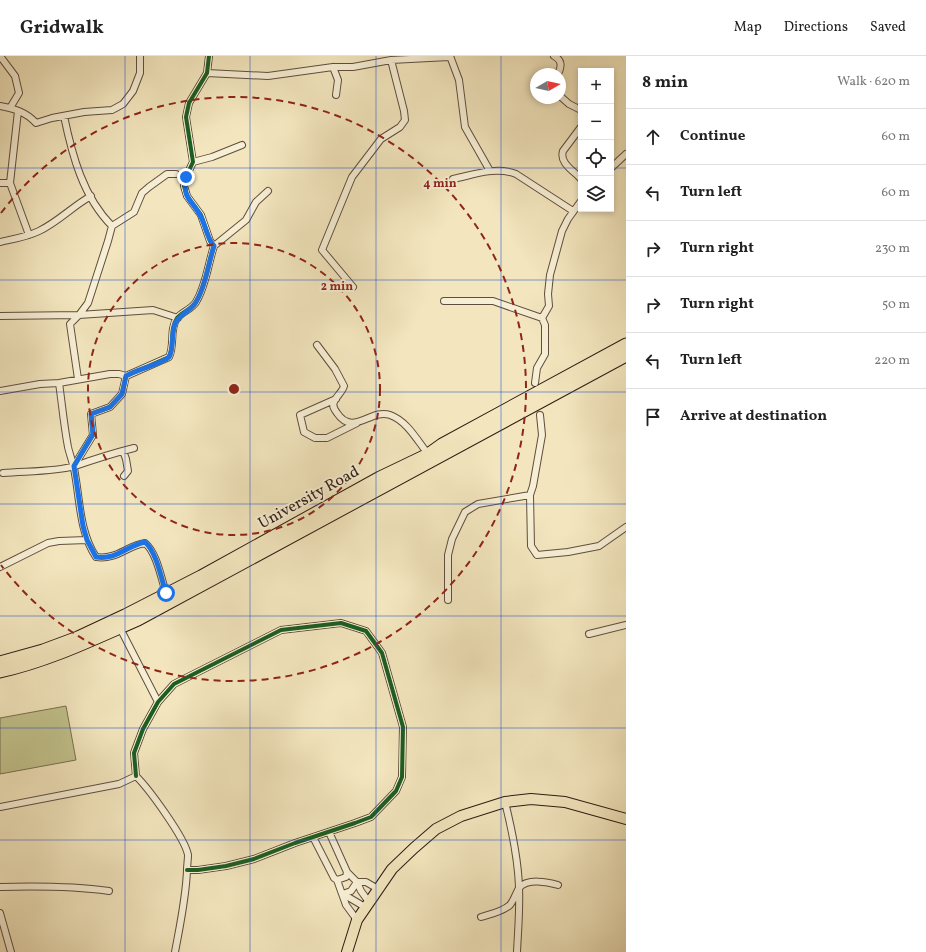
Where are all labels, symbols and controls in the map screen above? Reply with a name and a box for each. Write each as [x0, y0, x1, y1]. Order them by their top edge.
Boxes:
text: Gridwalk [20, 15, 104, 41]
text: Map [734, 18, 762, 37]
text: Directions [784, 18, 848, 37]
text: Saved [870, 18, 906, 37]
north arrow [530, 68, 566, 104]
map controls [578, 68, 614, 212]
button: + [578, 68, 614, 104]
text: 8 min [642, 71, 688, 94]
text: Walk · 620 m [837, 73, 910, 91]
button: − [578, 104, 614, 140]
icon: ahead [642, 126, 664, 148]
text: Continue [680, 126, 745, 147]
text: 60 m [882, 128, 910, 146]
button: locate [578, 140, 614, 176]
route end [177, 168, 195, 186]
text: 4 min [423, 176, 457, 192]
button: layers [578, 176, 614, 212]
icon: left [642, 182, 664, 204]
text: Turn left [680, 182, 742, 203]
text: 60 m [882, 184, 910, 202]
icon: right [642, 238, 664, 260]
text: Turn right [680, 238, 754, 259]
text: 230 m [875, 240, 910, 258]
text: 2 min [321, 279, 353, 295]
icon: right [642, 294, 664, 316]
text: Turn right [680, 294, 754, 315]
text: 50 m [882, 296, 910, 314]
icon: left [642, 350, 664, 372]
text: Turn left [680, 350, 742, 371]
text: 220 m [874, 352, 910, 370]
centre of rings [227, 382, 241, 396]
icon: arrive [642, 406, 664, 428]
text: Arrive at destination [680, 406, 827, 427]
street label: University Road [254, 461, 364, 535]
route start [157, 584, 175, 602]

